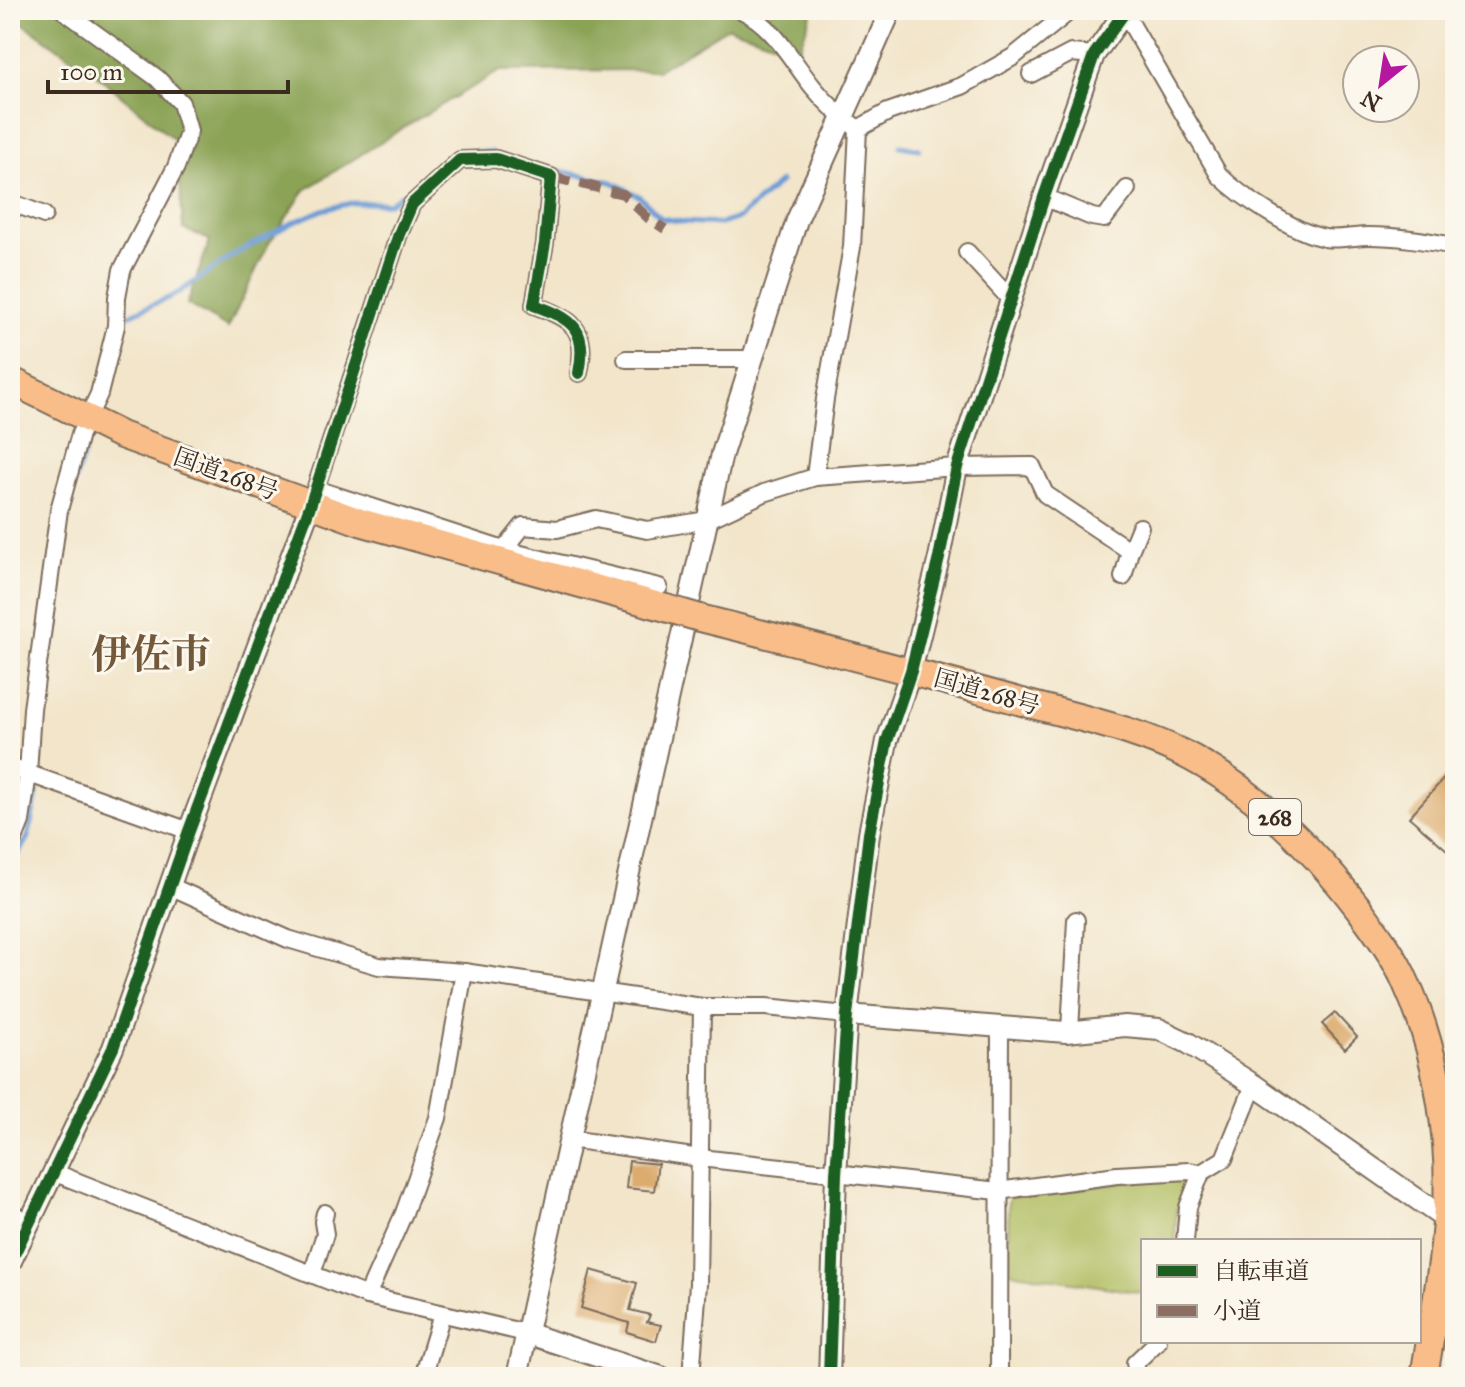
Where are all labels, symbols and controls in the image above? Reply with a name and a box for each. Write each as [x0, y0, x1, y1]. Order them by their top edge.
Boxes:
scale bar [48, 44, 288, 94]
north arrow [1341, 44, 1421, 124]
text: 100 m [60, 57, 123, 87]
text: N [1356, 84, 1386, 117]
street label: 国道268号 [170, 441, 282, 507]
district label: 伊佐市 [91, 630, 211, 679]
street label: 国道268号 [931, 663, 1043, 721]
road number: 268 [1249, 799, 1301, 835]
legend [1141, 1239, 1421, 1343]
text: 自転車道 [1213, 1256, 1309, 1286]
text: 小道 [1213, 1296, 1261, 1326]

